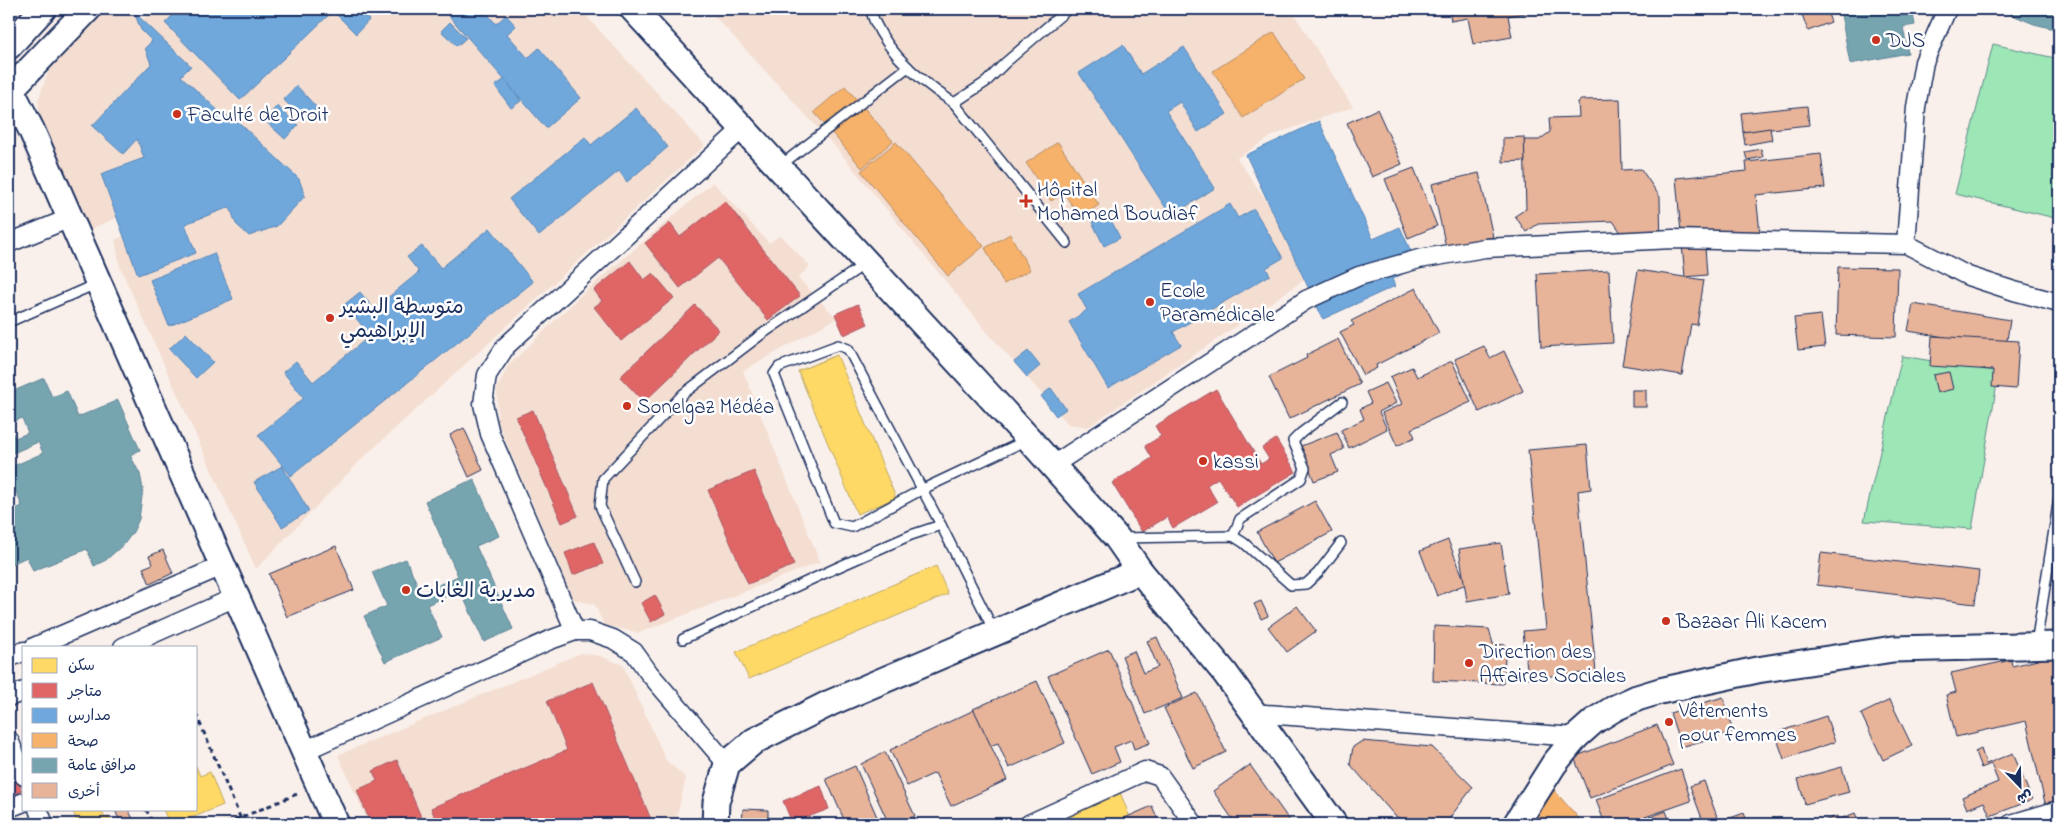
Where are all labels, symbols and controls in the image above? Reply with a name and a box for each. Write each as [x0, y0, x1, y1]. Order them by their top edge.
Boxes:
place label: DJS [1885, 27, 1925, 57]
marker: DJS [1870, 34, 1882, 46]
place label: Faculté de Droit [186, 101, 329, 131]
marker: Faculté de Droit [171, 108, 183, 120]
place label: Hôpital Mohamed Boudiaf [1037, 176, 1198, 230]
marker: Hôpital Mohamed Boudiaf [1019, 194, 1033, 208]
place label: Ecole Paramédicale [1160, 277, 1276, 331]
place label: متوسطة البشير الإبراهيمي [338, 293, 464, 349]
marker: Ecole Paramédicale [1144, 296, 1156, 308]
marker: متوسطة البشير الإبراهيمي [324, 312, 336, 324]
place label: Sonelgaz Médéa [637, 393, 774, 425]
marker: Sonelgaz Médéa [621, 400, 633, 412]
place label: kassi [1213, 448, 1259, 478]
marker: kassi [1197, 455, 1209, 467]
place label: مديرية الغابات [416, 577, 536, 607]
marker: مديرية الغابات [400, 584, 412, 596]
place label: Bazaar Ali Kacem [1675, 608, 1827, 638]
marker: Bazaar Ali Kacem [1660, 615, 1672, 627]
place label: Direction des Affaires Sociales [1478, 638, 1626, 692]
legend [22, 646, 198, 810]
text: سكن [68, 655, 95, 677]
marker: Direction des Affaires Sociales [1463, 657, 1475, 669]
text: متاجر [66, 681, 102, 703]
place label: Vêtements pour femmes [1678, 697, 1797, 751]
text: مدارس [68, 705, 111, 727]
marker: Vêtements pour femmes [1663, 716, 1675, 728]
text: صحة [68, 731, 99, 753]
text: مرافق عامة [68, 755, 136, 777]
north arrow [1996, 760, 2046, 810]
text: أخرى [68, 781, 100, 803]
text: ش [2013, 784, 2036, 809]

